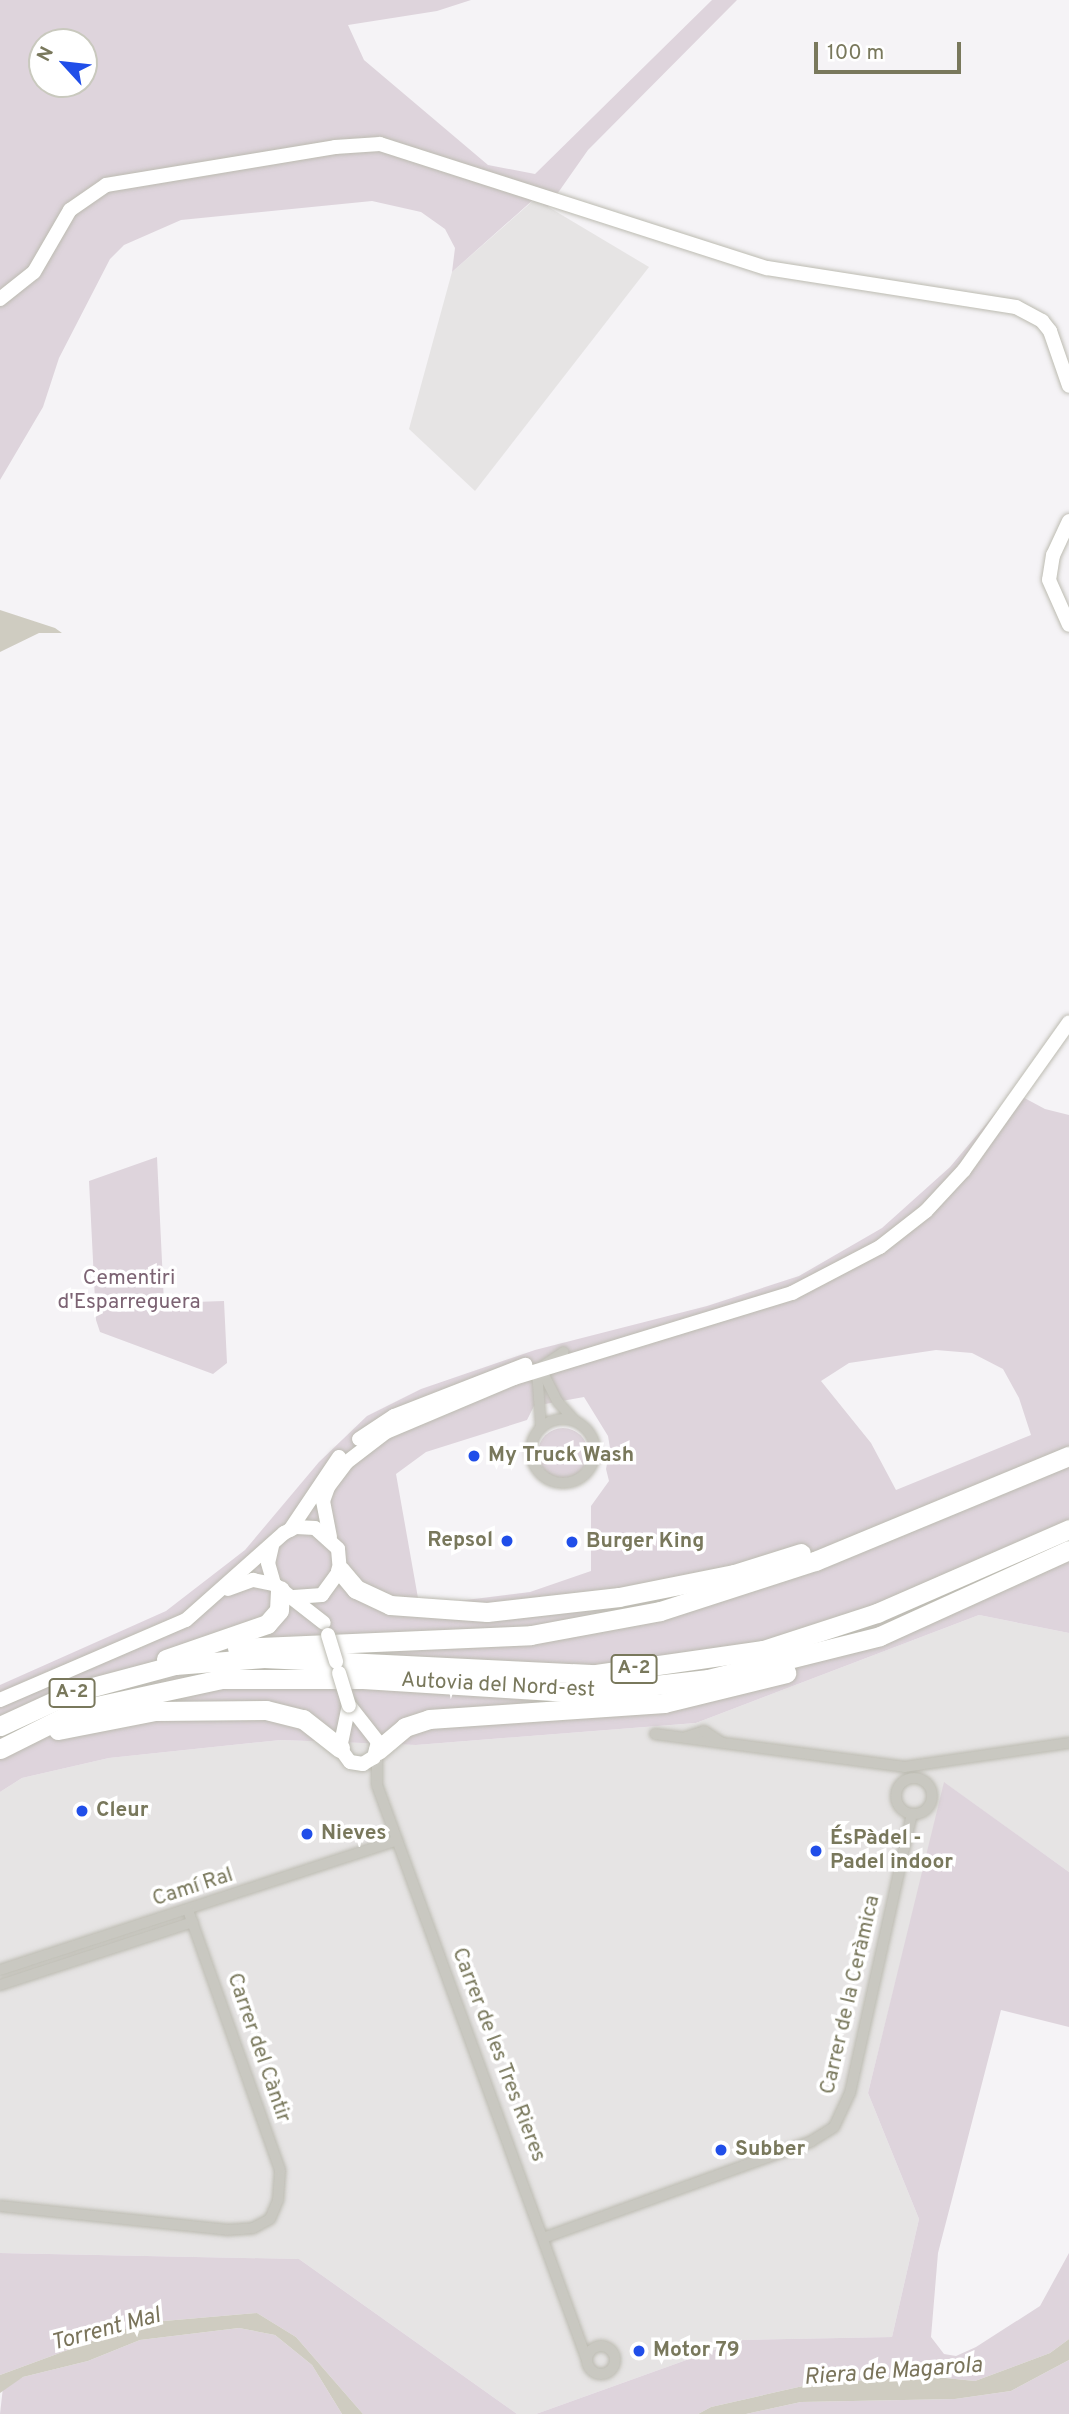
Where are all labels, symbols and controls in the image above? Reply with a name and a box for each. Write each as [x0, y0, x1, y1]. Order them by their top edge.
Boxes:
north arrow [28, 28, 98, 98]
scale bar [817, 28, 964, 72]
text: 100 m [827, 40, 884, 67]
text: N [32, 43, 60, 66]
park label: Cementiri d'Esparreguera [57, 1266, 201, 1316]
place label: My Truck Wash [488, 1443, 634, 1469]
marker: My Truck Wash [466, 1448, 482, 1464]
place label: Repsol [427, 1528, 493, 1554]
place label: Burger King [586, 1529, 704, 1555]
marker: Repsol [499, 1533, 515, 1549]
marker: Burger King [564, 1534, 580, 1550]
road number: A-2 [610, 1653, 658, 1684]
street label: Autovia del Nord-est [400, 1668, 596, 1704]
road number: A-2 [48, 1678, 96, 1708]
place label: Cleur [96, 1798, 148, 1824]
marker: Cleur [74, 1803, 90, 1819]
place label: Nieves [321, 1821, 387, 1847]
marker: Nieves [299, 1826, 315, 1842]
place label: ÉsPàdel - Padel indoor [830, 1826, 953, 1876]
marker: ÉsPàdel - Padel indoor [808, 1843, 824, 1859]
street label: Camí Ral [150, 1863, 236, 1913]
street label: Carrer de la Ceràmica [816, 1893, 886, 2097]
street label: Carrer de les Tres Rieres [445, 1944, 551, 2166]
street label: Carrer del Càntir [221, 1970, 295, 2126]
place label: Subber [735, 2137, 805, 2163]
marker: Subber [713, 2142, 729, 2158]
water label: Torrent Mal [48, 2303, 164, 2359]
place label: Motor 79 [653, 2338, 740, 2364]
marker: Motor 79 [631, 2343, 647, 2359]
water label: Riera de Magarola [803, 2353, 983, 2393]

